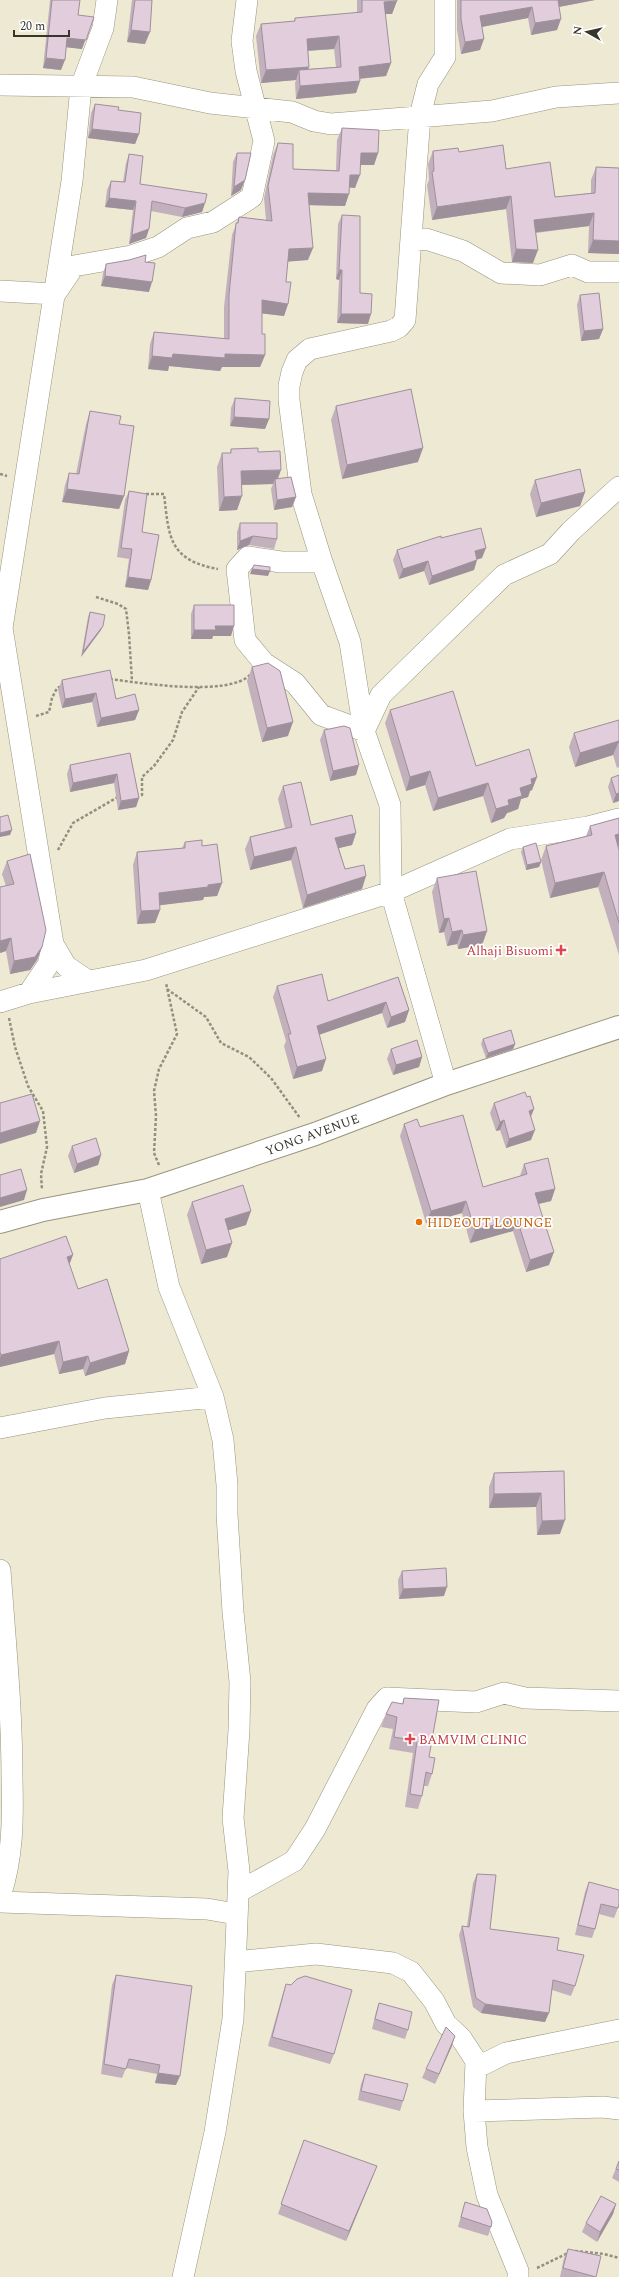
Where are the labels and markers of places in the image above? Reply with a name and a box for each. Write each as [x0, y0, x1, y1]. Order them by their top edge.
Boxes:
place label: Alhaji Bisuomi [467, 941, 553, 961]
marker: Alhaji Bisuomi [556, 945, 566, 955]
place label: HIDEOUT LOUNGE [427, 1213, 552, 1233]
marker: HIDEOUT LOUNGE [414, 1217, 424, 1227]
place label: BAMVIM CLINIC [419, 1730, 527, 1750]
marker: BAMVIM CLINIC [404, 1733, 416, 1745]

